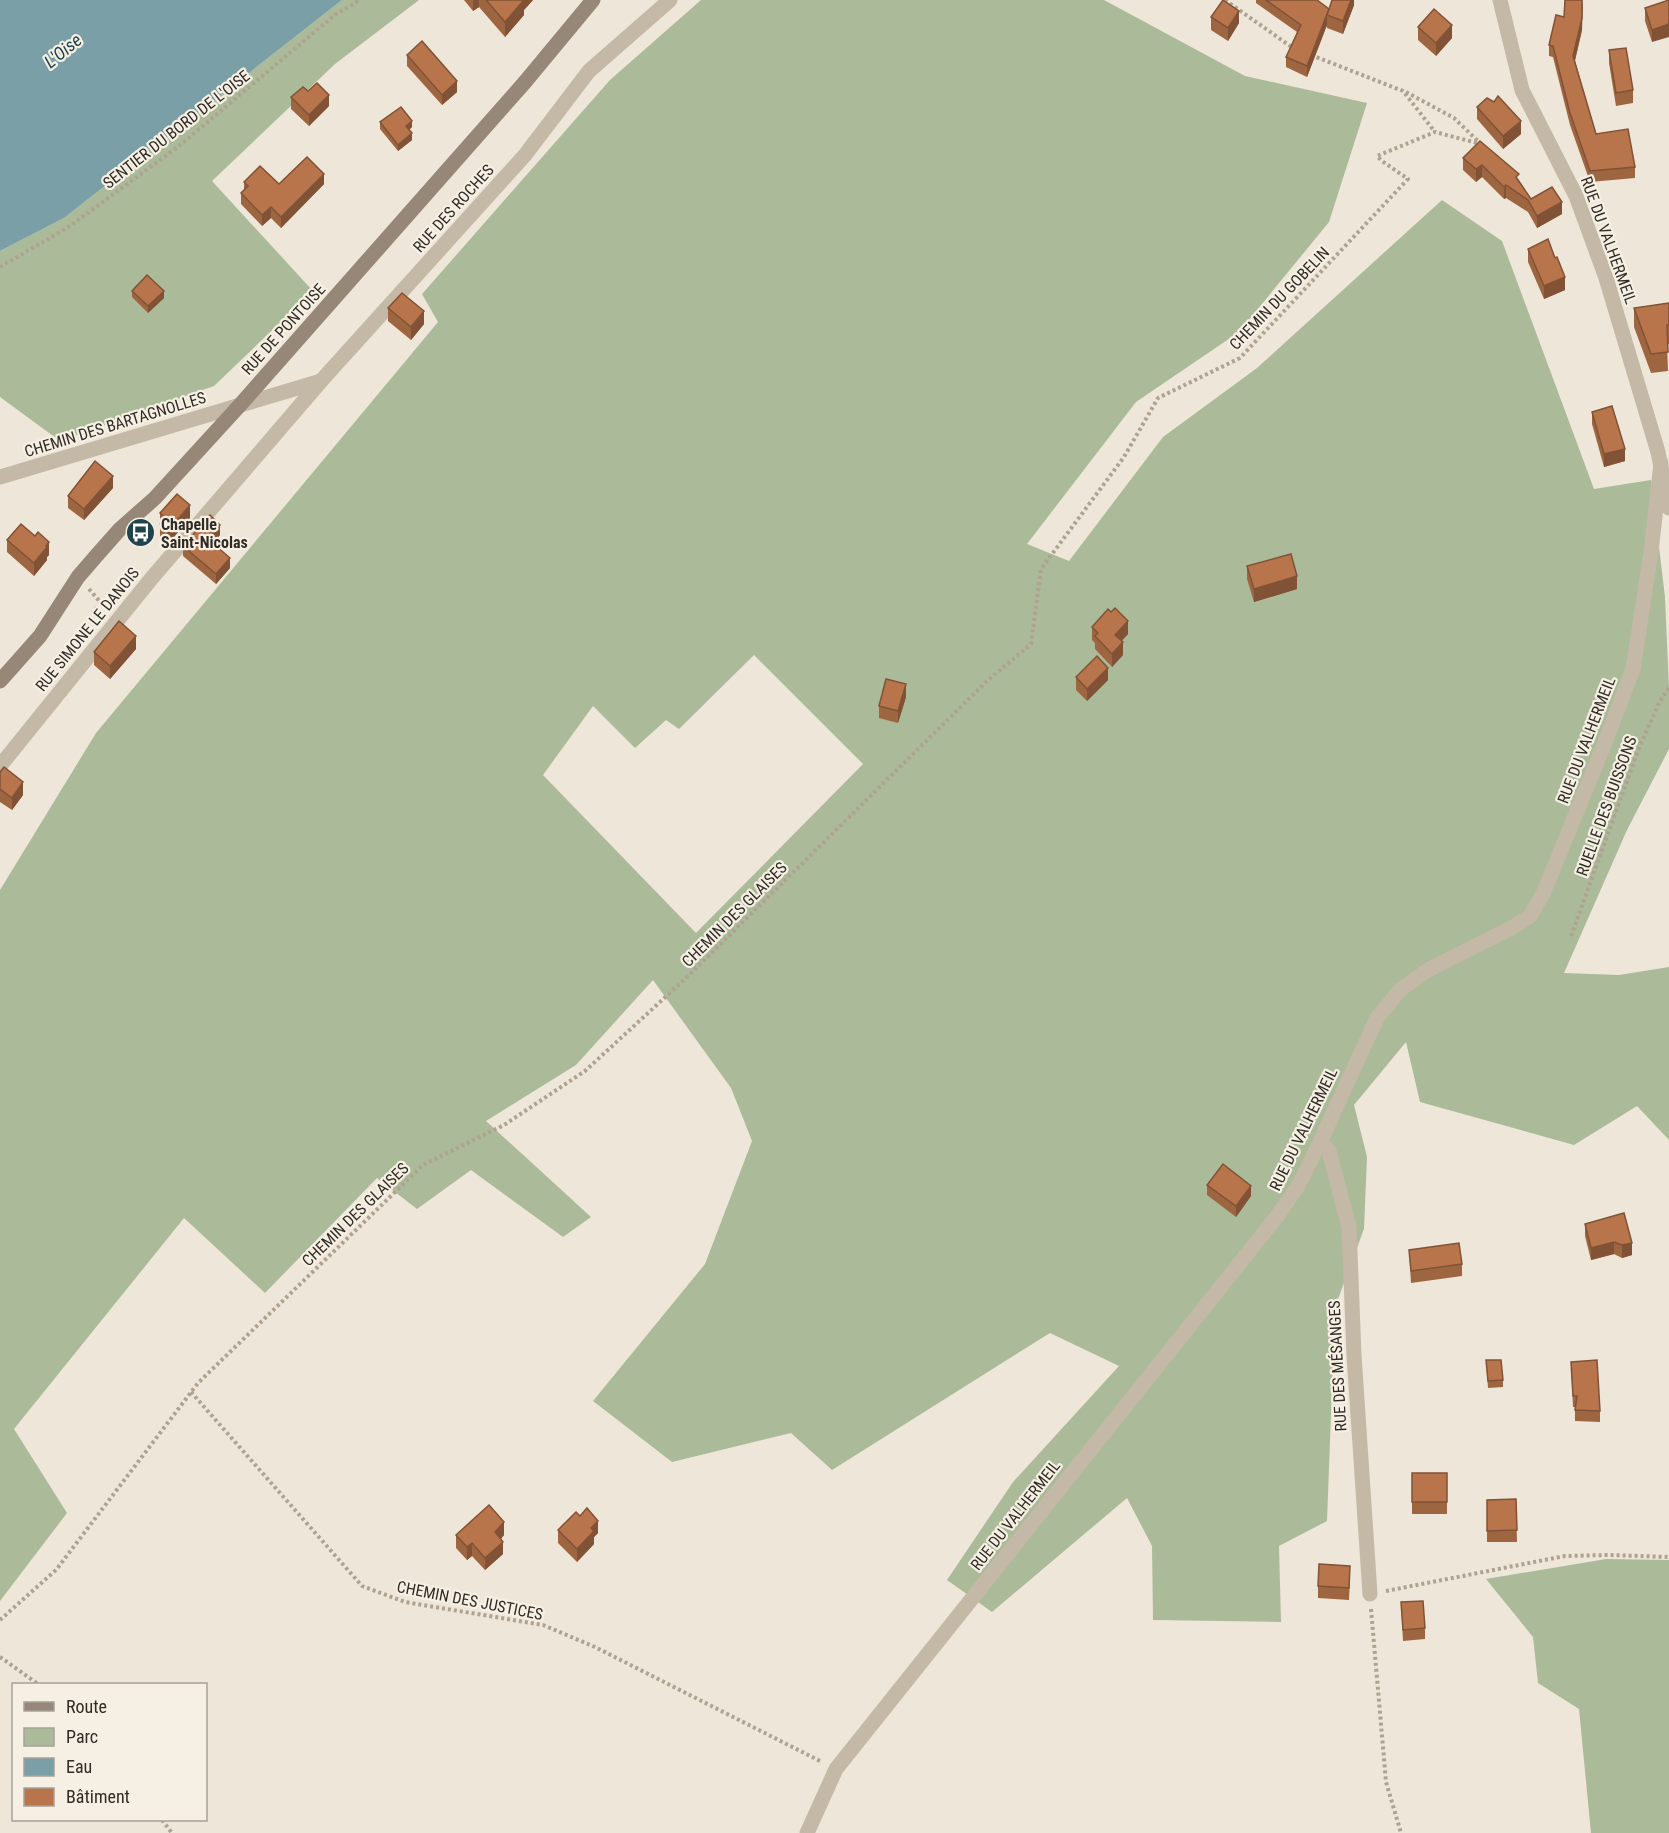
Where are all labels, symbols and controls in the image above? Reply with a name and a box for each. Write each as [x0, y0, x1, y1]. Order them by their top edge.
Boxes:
water label: L'Oise [40, 29, 86, 72]
street label: SENTIER DU BORD DE L'OISE [99, 66, 253, 193]
street label: RUE DES ROCHES [409, 161, 498, 256]
street label: RUE DU VALHERMEIL [1577, 174, 1641, 307]
street label: CHEMIN DU GOBELIN [1225, 243, 1333, 354]
street label: RUE DE PONTOISE [237, 280, 329, 379]
street label: CHEMIN DES BARTAGNOLLES [22, 388, 208, 461]
place label: Chapelle Saint-Nicolas [161, 515, 248, 552]
bus stop icon: Chapelle Saint-Nicolas [124, 517, 156, 549]
street label: RUE SIMONE LE DANOIS [32, 564, 143, 695]
street label: RUE DU VALHERMEIL [1554, 674, 1620, 806]
street label: RUELLE DES BUISSONS [1572, 734, 1641, 879]
street label: CHEMIN DES GLAISES [678, 858, 791, 971]
street label: RUE DU VALHERMEIL [1266, 1064, 1342, 1194]
street label: CHEMIN DES GLAISES [298, 1159, 413, 1270]
street label: RUE DES MÉSANGES [1325, 1300, 1350, 1432]
street label: RUE DU VALHERMEIL [967, 1456, 1064, 1574]
street label: CHEMIN DES JUSTICES [395, 1577, 545, 1624]
legend [12, 1683, 207, 1821]
text: Route [66, 1696, 107, 1717]
text: Parc [66, 1726, 98, 1747]
text: Eau [66, 1756, 92, 1777]
text: Bâtiment [66, 1786, 130, 1807]

